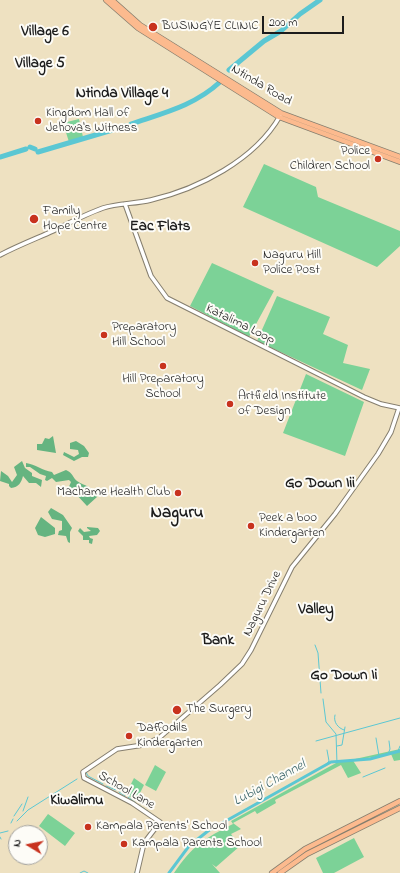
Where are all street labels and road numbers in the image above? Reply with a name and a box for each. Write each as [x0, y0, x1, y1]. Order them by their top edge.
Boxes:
street label: Ntinda Road [228, 62, 294, 110]
street label: Katalima Loop [203, 302, 277, 348]
street label: Naguru Drive [240, 569, 286, 639]
street label: School Lane [95, 769, 157, 813]

